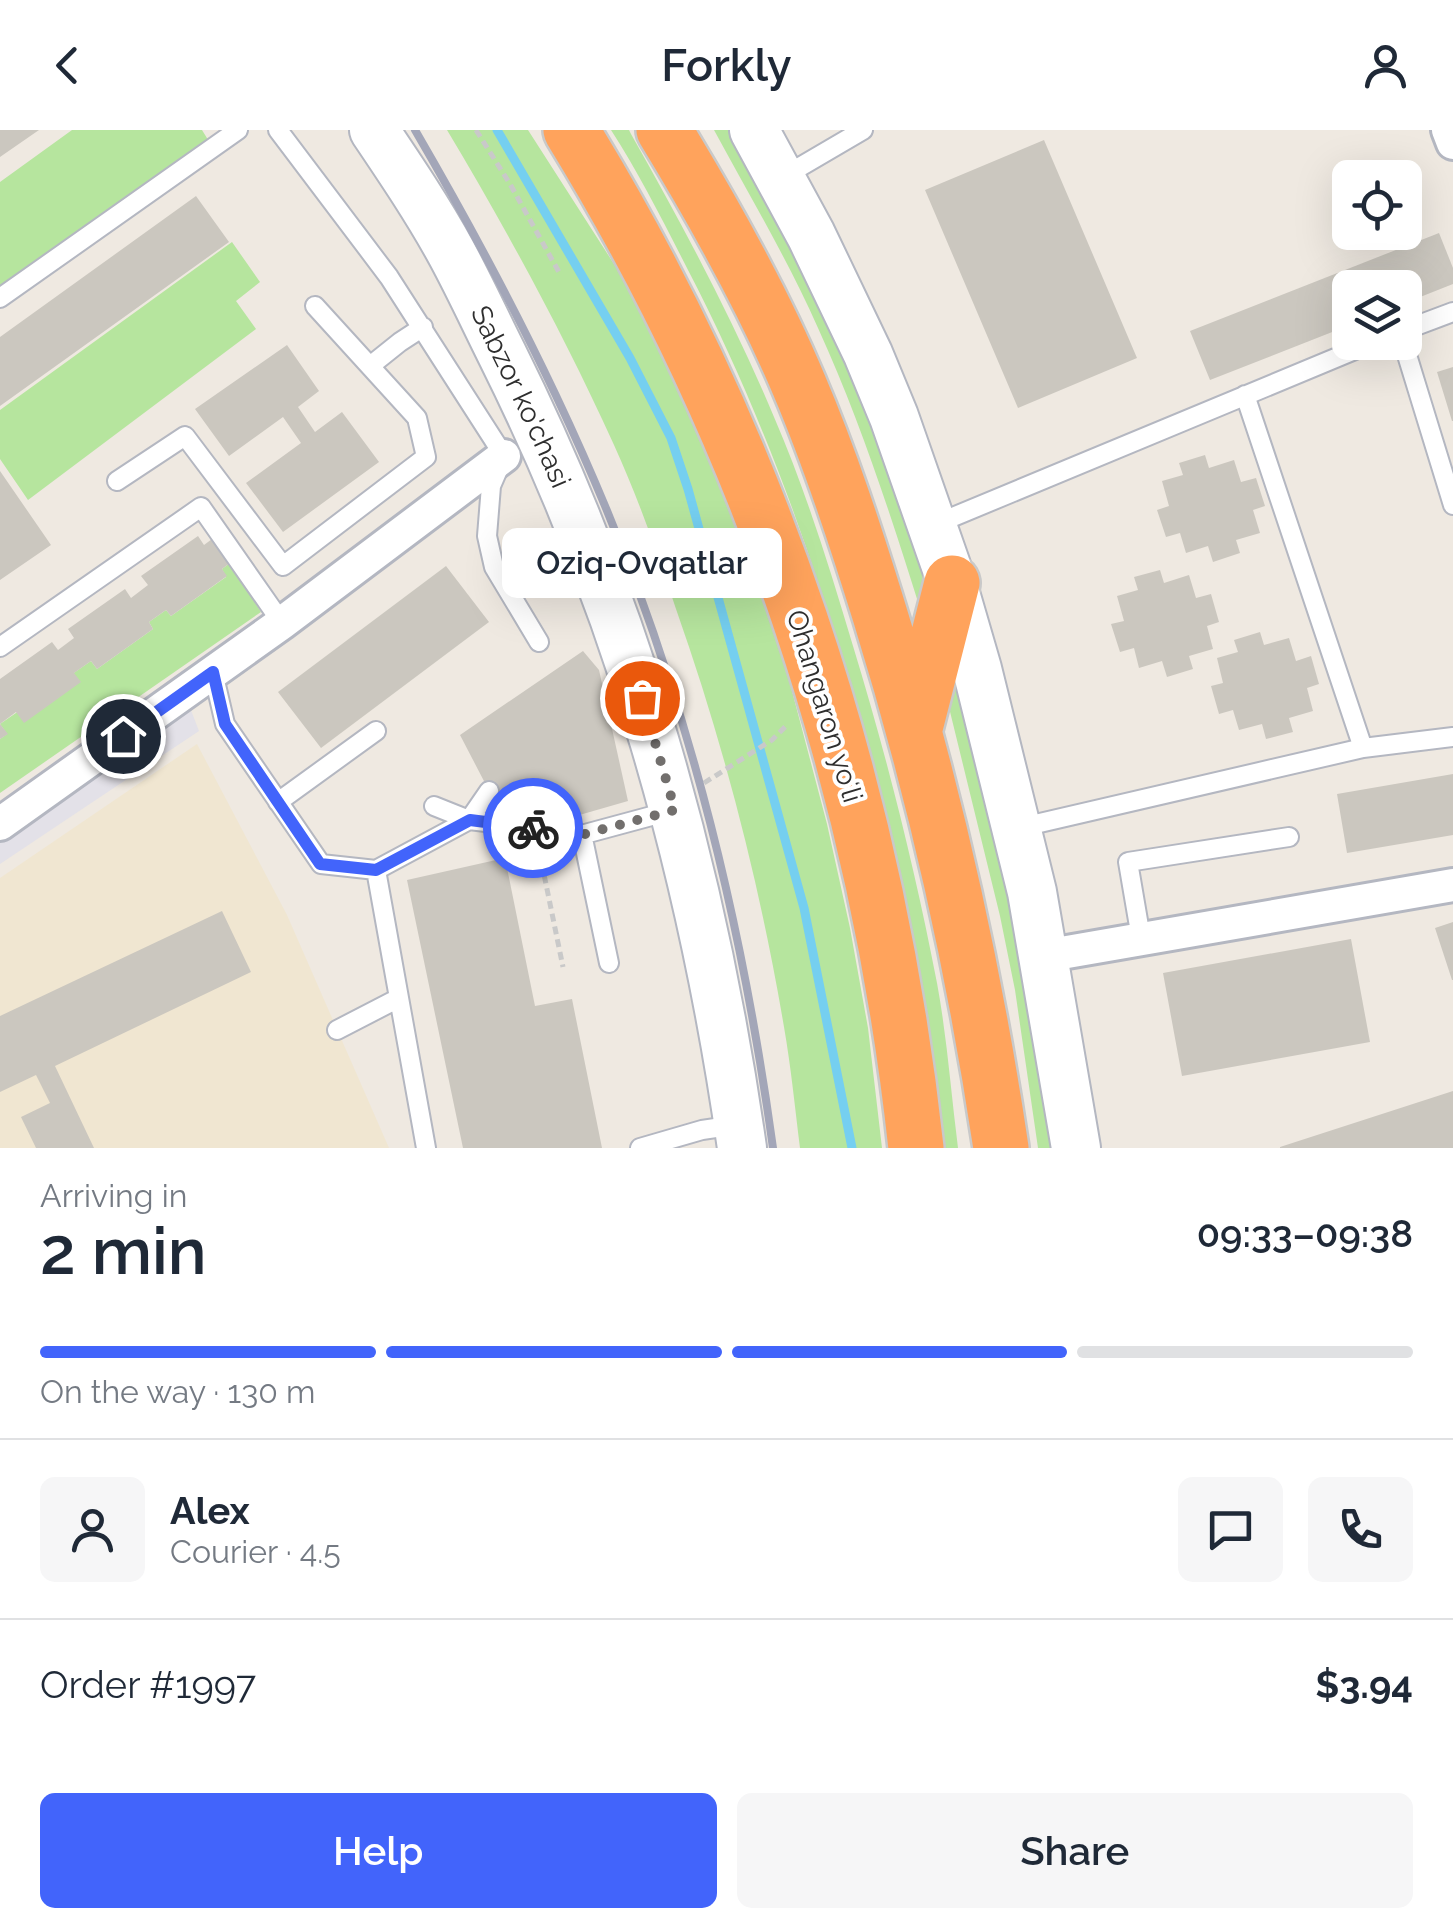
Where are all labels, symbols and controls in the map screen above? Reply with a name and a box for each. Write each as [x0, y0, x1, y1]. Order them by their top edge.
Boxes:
icon: back [40, 38, 95, 93]
icon: person [1358, 38, 1413, 93]
text: Forkly [661, 39, 792, 92]
map controls [1332, 160, 1422, 360]
button: locate [1332, 160, 1422, 250]
button: layers [1332, 270, 1422, 360]
street label: Sabzor ko'chasi [464, 300, 577, 493]
callout: Oziq-Ovqatlar [502, 528, 782, 598]
text: Oziq-Ovqatlar [536, 544, 748, 581]
street label: Ohangaron yoʻli [780, 606, 869, 806]
pin [600, 656, 685, 741]
icon: bag [615, 671, 670, 726]
pin [81, 694, 166, 779]
icon: home [96, 709, 151, 764]
courier [483, 778, 583, 878]
icon: bike [506, 801, 561, 856]
text: Arriving in [40, 1177, 187, 1214]
text: 09:33–09:38 [1197, 1211, 1413, 1256]
text: 2 min [40, 1213, 207, 1289]
text: On the way · 130 m [40, 1373, 316, 1410]
button: person [40, 1477, 145, 1582]
button: chat [1178, 1477, 1283, 1582]
button: phone [1308, 1477, 1413, 1582]
text: Alex [170, 1488, 250, 1533]
text: Courier · 4.5 [170, 1533, 341, 1570]
text: Order #1997 [40, 1662, 256, 1707]
text: $3.94 [1315, 1662, 1413, 1707]
button: Help [40, 1793, 717, 1908]
button: Share [737, 1793, 1413, 1908]

